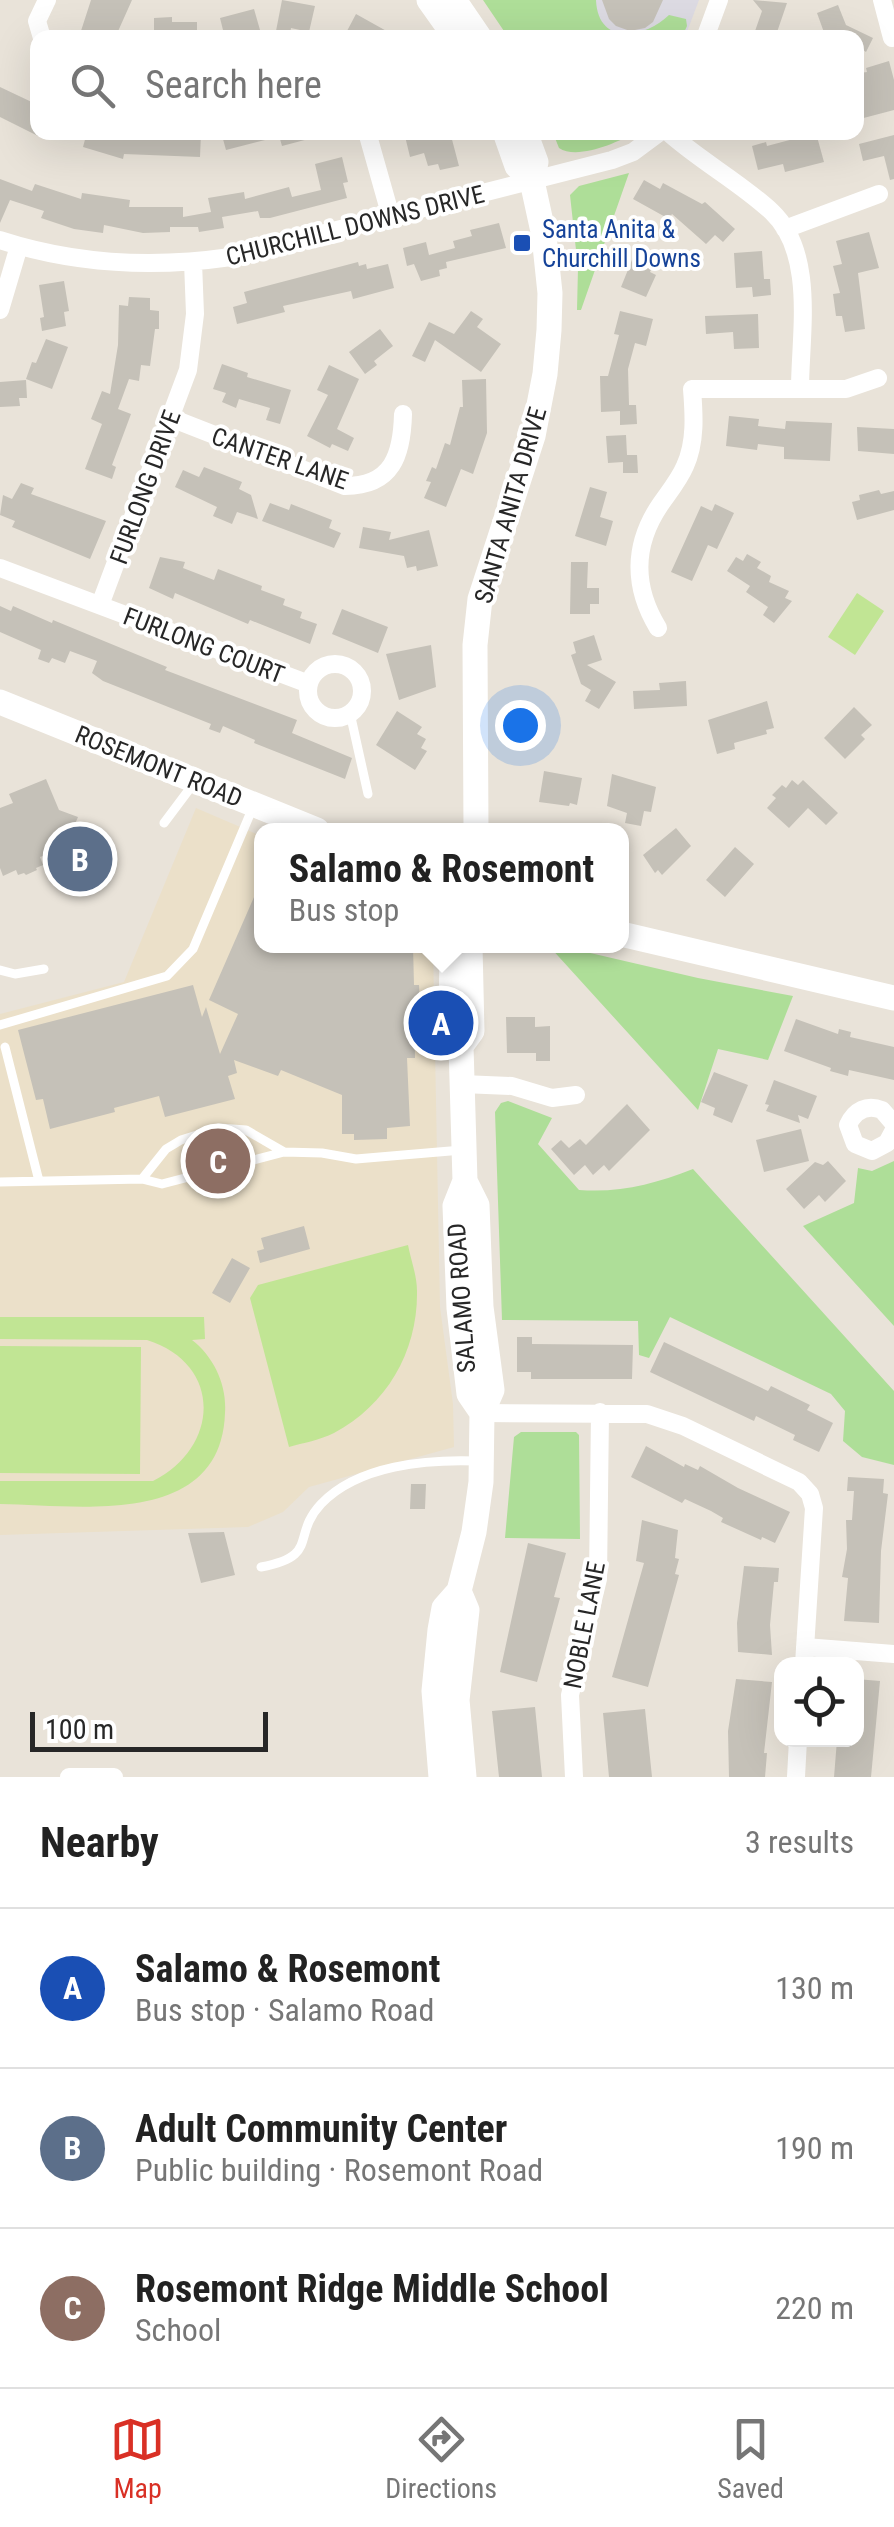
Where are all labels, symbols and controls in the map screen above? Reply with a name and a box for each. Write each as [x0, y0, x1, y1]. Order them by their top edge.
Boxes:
search box [30, 30, 864, 140]
icon: search [65, 58, 120, 113]
text: Search here [145, 63, 322, 107]
street label: CHURCHILL DOWNS DRIVE [223, 179, 487, 272]
place label: Santa Anita & Churchill Downs [542, 215, 701, 273]
marker: Santa Anita & Churchill Downs [511, 232, 533, 254]
street label: SANTA ANITA DRIVE [469, 404, 552, 607]
street label: FURLONG DRIVE [104, 406, 187, 568]
street label: CANTER LANE [208, 422, 352, 495]
street label: FURLONG COURT [119, 601, 288, 689]
your location [495, 700, 546, 751]
street label: ROSEMONT ROAD [71, 720, 247, 813]
pin: B [48, 822, 112, 896]
popup [254, 823, 629, 953]
text: Salamo & Rosemont [289, 847, 594, 891]
text: Bus stop [289, 891, 399, 929]
pin: A [408, 986, 474, 1060]
pin: C [186, 1124, 250, 1198]
street label: SALAMO ROAD [442, 1222, 481, 1374]
street label: NOBLE LANE [558, 1559, 611, 1691]
map controls [774, 1657, 864, 1747]
button: locate [774, 1657, 864, 1747]
scale bar [30, 1707, 268, 1752]
text: 100 m [45, 1713, 114, 1746]
text: Nearby [40, 1818, 159, 1867]
text: 3 results [745, 1823, 854, 1861]
text: Salamo & Rosemont [135, 1947, 440, 1991]
text: A [63, 1969, 82, 2007]
text: 130 m [775, 1969, 854, 2007]
text: Bus stop · Salamo Road [135, 1991, 434, 2029]
text: Adult Community Center [135, 2107, 507, 2151]
text: B [64, 2129, 81, 2167]
text: 190 m [775, 2129, 854, 2167]
text: Public building · Rosemont Road [135, 2151, 543, 2189]
text: Rosemont Ridge Middle School [135, 2267, 609, 2311]
text: C [63, 2289, 82, 2327]
text: 220 m [775, 2289, 854, 2327]
text: School [135, 2311, 221, 2349]
tab: Map [110, 2412, 165, 2505]
tab: Directions [385, 2412, 497, 2505]
tab: Saved [717, 2412, 784, 2505]

